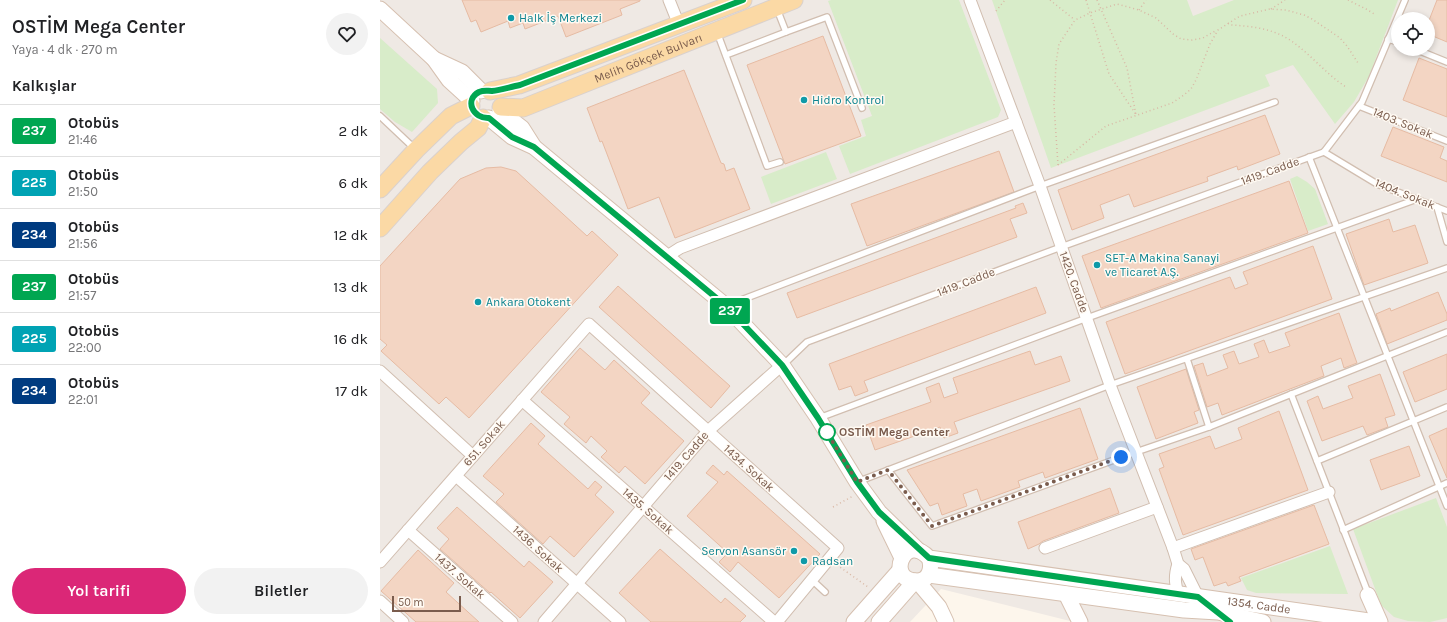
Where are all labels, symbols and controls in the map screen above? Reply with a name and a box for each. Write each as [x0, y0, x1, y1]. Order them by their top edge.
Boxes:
place label: Halk İş Merkezi [519, 11, 602, 25]
map controls [1391, 12, 1435, 56]
button: locate [1391, 12, 1435, 56]
button: heart [326, 13, 368, 55]
marker: Halk İş Merkezi [506, 13, 516, 23]
text: OSTİM Mega Center [12, 16, 185, 38]
street label: Melih Gökçek Bulvarı [592, 30, 704, 86]
text: Yaya · 4 dk · 270 m [12, 42, 118, 57]
text: Kalkışlar [12, 77, 76, 95]
place label: Hidro Kontrol [812, 93, 884, 107]
marker: Hidro Kontrol [799, 95, 809, 105]
street label: 1403. Sokak [1371, 105, 1435, 142]
text: Otobüs [68, 114, 119, 132]
text: 237 [22, 122, 46, 139]
text: 2 dk [338, 122, 368, 140]
text: 21:46 [68, 132, 98, 147]
street label: 1419. Cadde [1239, 154, 1301, 188]
text: Otobüs [68, 166, 119, 184]
text: 225 [21, 174, 47, 191]
text: 6 dk [339, 174, 368, 192]
street label: 1404. Sokak [1373, 176, 1437, 212]
text: 21:50 [68, 184, 98, 199]
text: Otobüs [68, 218, 119, 236]
text: 234 [21, 226, 47, 243]
text: 12 dk [333, 226, 368, 244]
text: 21:56 [68, 236, 98, 251]
street label: 1420. Cadde [1056, 249, 1092, 315]
place label: SET-A Makina Sanayi ve Ticaret A.Ş. [1105, 251, 1220, 279]
marker: SET-A Makina Sanayi ve Ticaret A.Ş. [1092, 260, 1102, 270]
street label: 1419. Cadde [935, 265, 997, 299]
text: Otobüs [68, 270, 119, 288]
text: 237 [22, 278, 46, 295]
text: 13 dk [333, 278, 368, 296]
text: 21:57 [68, 288, 96, 303]
place label: Ankara Otokent [486, 295, 571, 309]
marker: Ankara Otokent [473, 297, 483, 307]
line badge: 237 [707, 298, 753, 324]
text: 237 [718, 302, 742, 319]
text: Otobüs [68, 322, 119, 340]
text: 225 [21, 330, 47, 347]
text: 16 dk [334, 330, 368, 348]
text: 22:00 [68, 340, 102, 355]
text: Otobüs [68, 374, 119, 392]
text: 234 [21, 382, 47, 399]
text: 17 dk [335, 382, 368, 400]
text: 22:01 [68, 392, 98, 407]
street label: 651. Sokak [460, 417, 508, 469]
marker: OSTİM Mega Center [818, 423, 836, 441]
place label: OSTİM Mega Center [839, 425, 950, 439]
street label: 1419. Cadde [661, 428, 711, 484]
street label: 1434. Sokak [721, 442, 777, 495]
your location [1111, 447, 1131, 467]
street label: 1435. Sokak [619, 485, 677, 537]
street label: 1436. Sokak [510, 523, 566, 576]
place label: Servon Asansör [701, 544, 787, 558]
marker: Servon Asansör [789, 546, 799, 556]
street label: 1437. Sokak [432, 550, 488, 602]
place label: Radsan [812, 554, 853, 568]
marker: Radsan [799, 556, 809, 566]
button: Yol tarifi [12, 568, 186, 614]
button: Biletler [194, 568, 368, 614]
scale bar [392, 594, 461, 613]
street label: 1354. Cadde [1226, 594, 1292, 617]
text: 50 m [398, 596, 424, 609]

